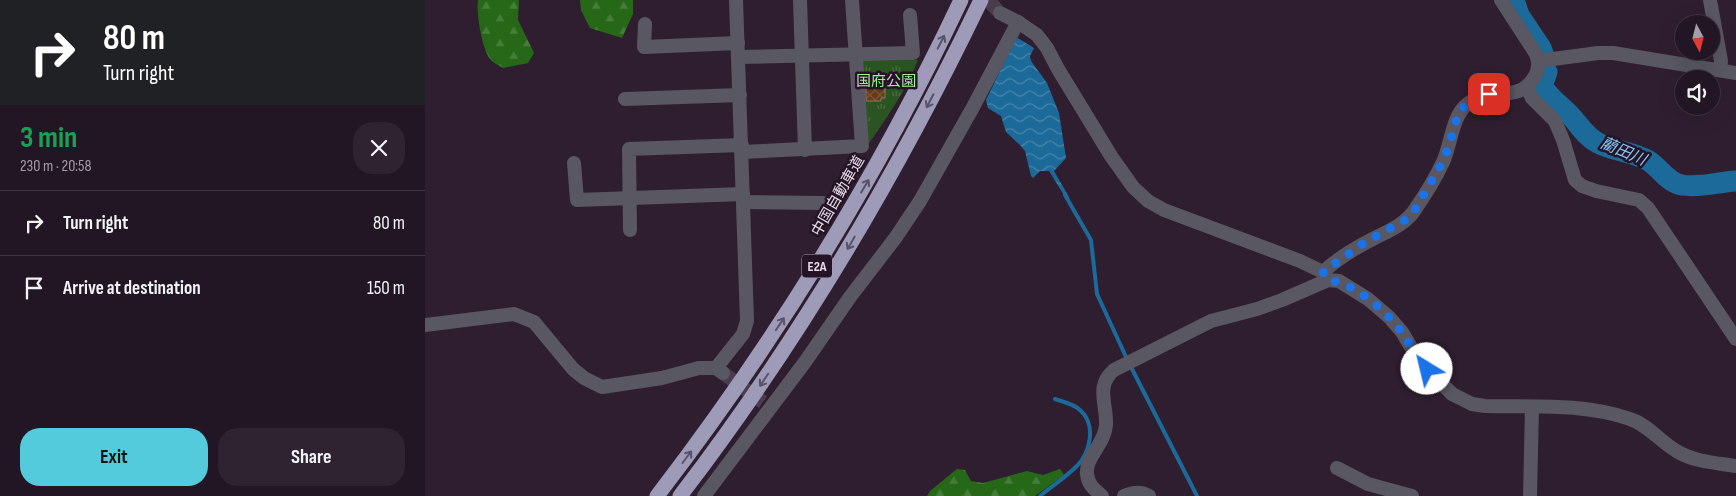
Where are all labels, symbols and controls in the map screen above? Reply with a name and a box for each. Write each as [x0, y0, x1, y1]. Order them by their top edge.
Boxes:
north arrow [1675, 15, 1720, 60]
map controls [1675, 15, 1720, 115]
text: 80 m [103, 17, 165, 60]
icon: right [20, 20, 85, 85]
one-way arrow [937, 35, 946, 50]
text: Turn right [103, 60, 174, 87]
button: sound [1675, 70, 1720, 115]
park label: 国府公園 [856, 72, 916, 91]
pin [1468, 73, 1510, 115]
icon: arrive [1475, 80, 1503, 108]
one-way arrow [925, 93, 934, 108]
text: 3 min [20, 120, 77, 156]
button: close [353, 122, 405, 174]
water label: 藺田川 [1597, 134, 1651, 171]
street label: 中国自動車道 [807, 152, 869, 240]
text: 230 m · 20:58 [20, 157, 92, 176]
one-way arrow [861, 179, 871, 193]
icon: right [20, 209, 48, 237]
text: Turn right [63, 212, 128, 235]
text: 80 m [373, 212, 405, 235]
one-way arrow [846, 236, 856, 250]
road number: E2A [802, 255, 832, 278]
icon: arrive [20, 274, 48, 302]
text: Arrive at destination [63, 277, 201, 300]
text: 150 m [367, 277, 405, 300]
one-way arrow [775, 317, 785, 331]
position arrow [1400, 342, 1452, 394]
one-way arrow [759, 373, 769, 387]
button: Exit [20, 428, 208, 486]
button: Share [218, 428, 405, 486]
one-way arrow [682, 450, 692, 464]

